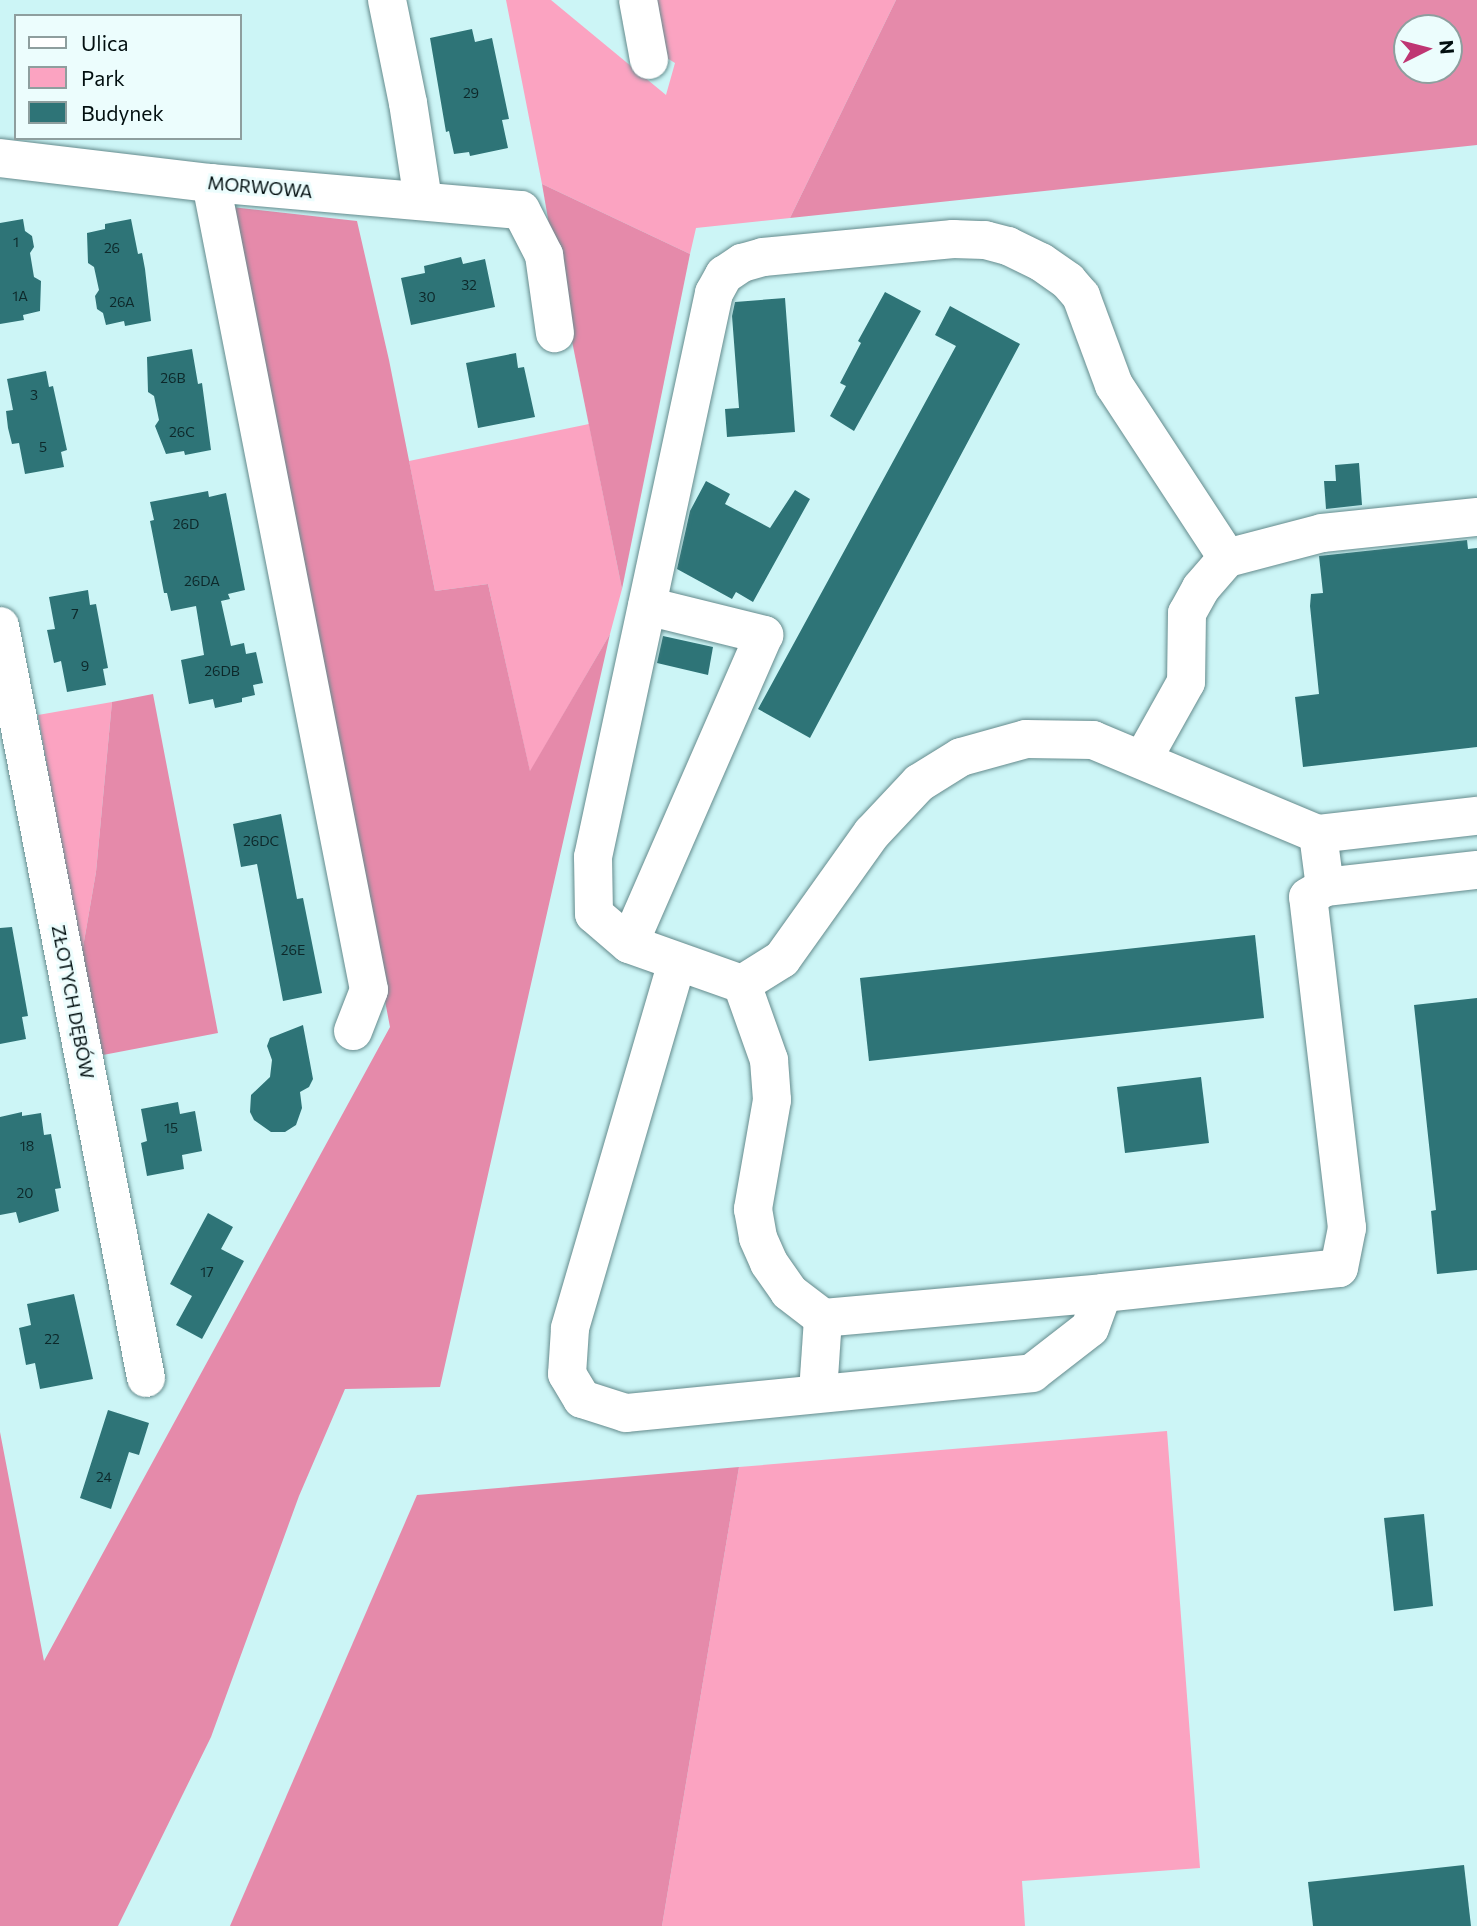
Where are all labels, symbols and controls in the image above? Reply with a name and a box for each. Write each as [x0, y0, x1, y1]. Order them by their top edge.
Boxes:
legend [14, 14, 242, 140]
north arrow [1393, 14, 1463, 84]
text: Ulica [81, 30, 128, 55]
text: N [1435, 39, 1460, 55]
text: Park [81, 65, 125, 90]
house number: 29 [463, 85, 479, 101]
text: Budynek [81, 100, 164, 125]
street label: MORWOWA [207, 172, 313, 202]
house number: 1 [13, 234, 19, 250]
house number: 26 [104, 240, 120, 256]
house number: 32 [461, 277, 477, 293]
house number: 1A [12, 288, 28, 304]
house number: 30 [418, 289, 436, 305]
house number: 26A [109, 294, 135, 310]
house number: 26B [160, 370, 186, 386]
house number: 3 [30, 387, 38, 403]
house number: 26C [169, 424, 195, 440]
house number: 5 [39, 439, 47, 455]
house number: 26D [173, 516, 199, 532]
house number: 26DA [184, 573, 220, 589]
house number: 7 [71, 606, 79, 622]
house number: 9 [81, 658, 89, 674]
house number: 26DB [204, 663, 240, 679]
house number: 26DC [243, 833, 279, 849]
street label: ZŁOTYCH DĘBÓW [47, 923, 99, 1081]
house number: 26E [281, 942, 305, 958]
house number: 15 [164, 1120, 178, 1136]
house number: 18 [20, 1138, 34, 1154]
house number: 20 [17, 1185, 33, 1201]
house number: 17 [200, 1264, 214, 1280]
house number: 22 [44, 1331, 60, 1347]
house number: 24 [96, 1469, 112, 1485]

